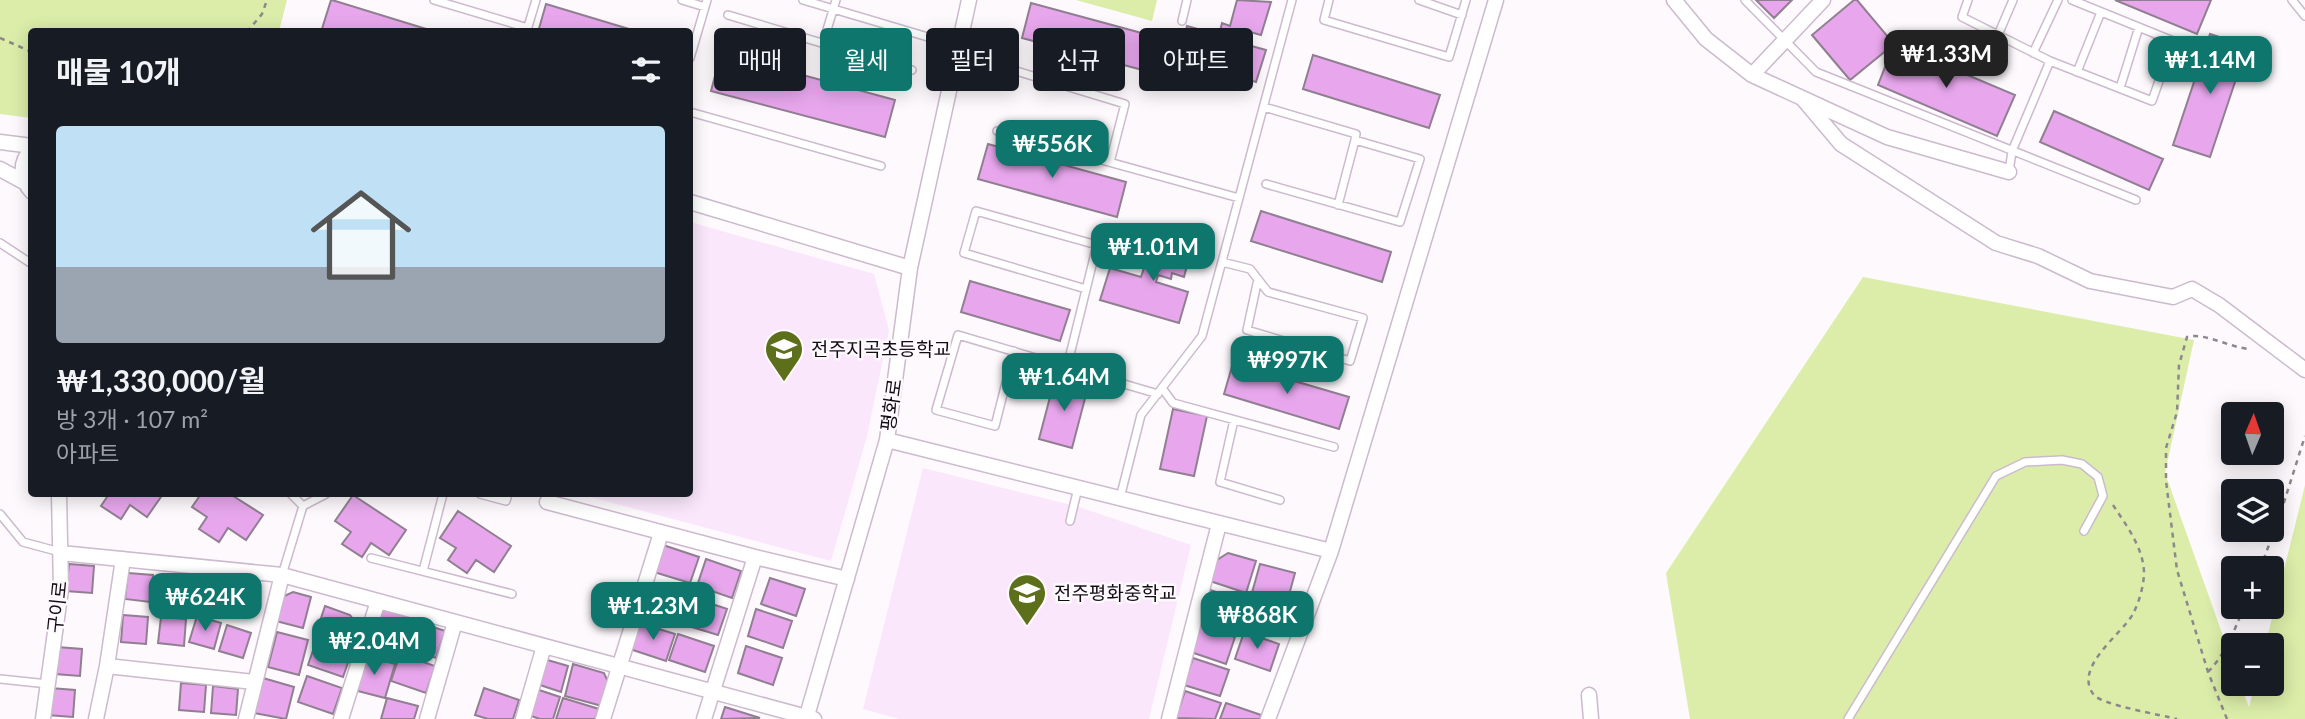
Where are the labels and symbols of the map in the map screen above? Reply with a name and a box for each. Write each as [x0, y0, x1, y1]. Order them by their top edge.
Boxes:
pin: ₩1.33M [1889, 31, 2003, 90]
pin: ₩1.14M [2153, 36, 2267, 96]
pin: ₩556K [1003, 120, 1101, 180]
pin: ₩1.01M [1096, 224, 1210, 283]
school or university icon: 전주지곡초등학교 [763, 328, 805, 383]
pin: ₩997K [1238, 336, 1336, 396]
place label: 전주지곡초등학교 [811, 337, 951, 360]
pin: ₩1.64M [1007, 354, 1121, 413]
street label: 평화로 [875, 377, 906, 433]
north arrow [2221, 402, 2284, 466]
school or university icon: 전주평화중학교 [1006, 572, 1048, 627]
pin: ₩624K [156, 574, 254, 633]
street label: 구이로 [42, 580, 71, 634]
place label: 전주평화중학교 [1054, 581, 1176, 604]
pin: ₩1.23M [596, 582, 710, 642]
pin: ₩868K [1208, 592, 1306, 651]
pin: ₩2.04M [317, 618, 431, 677]

